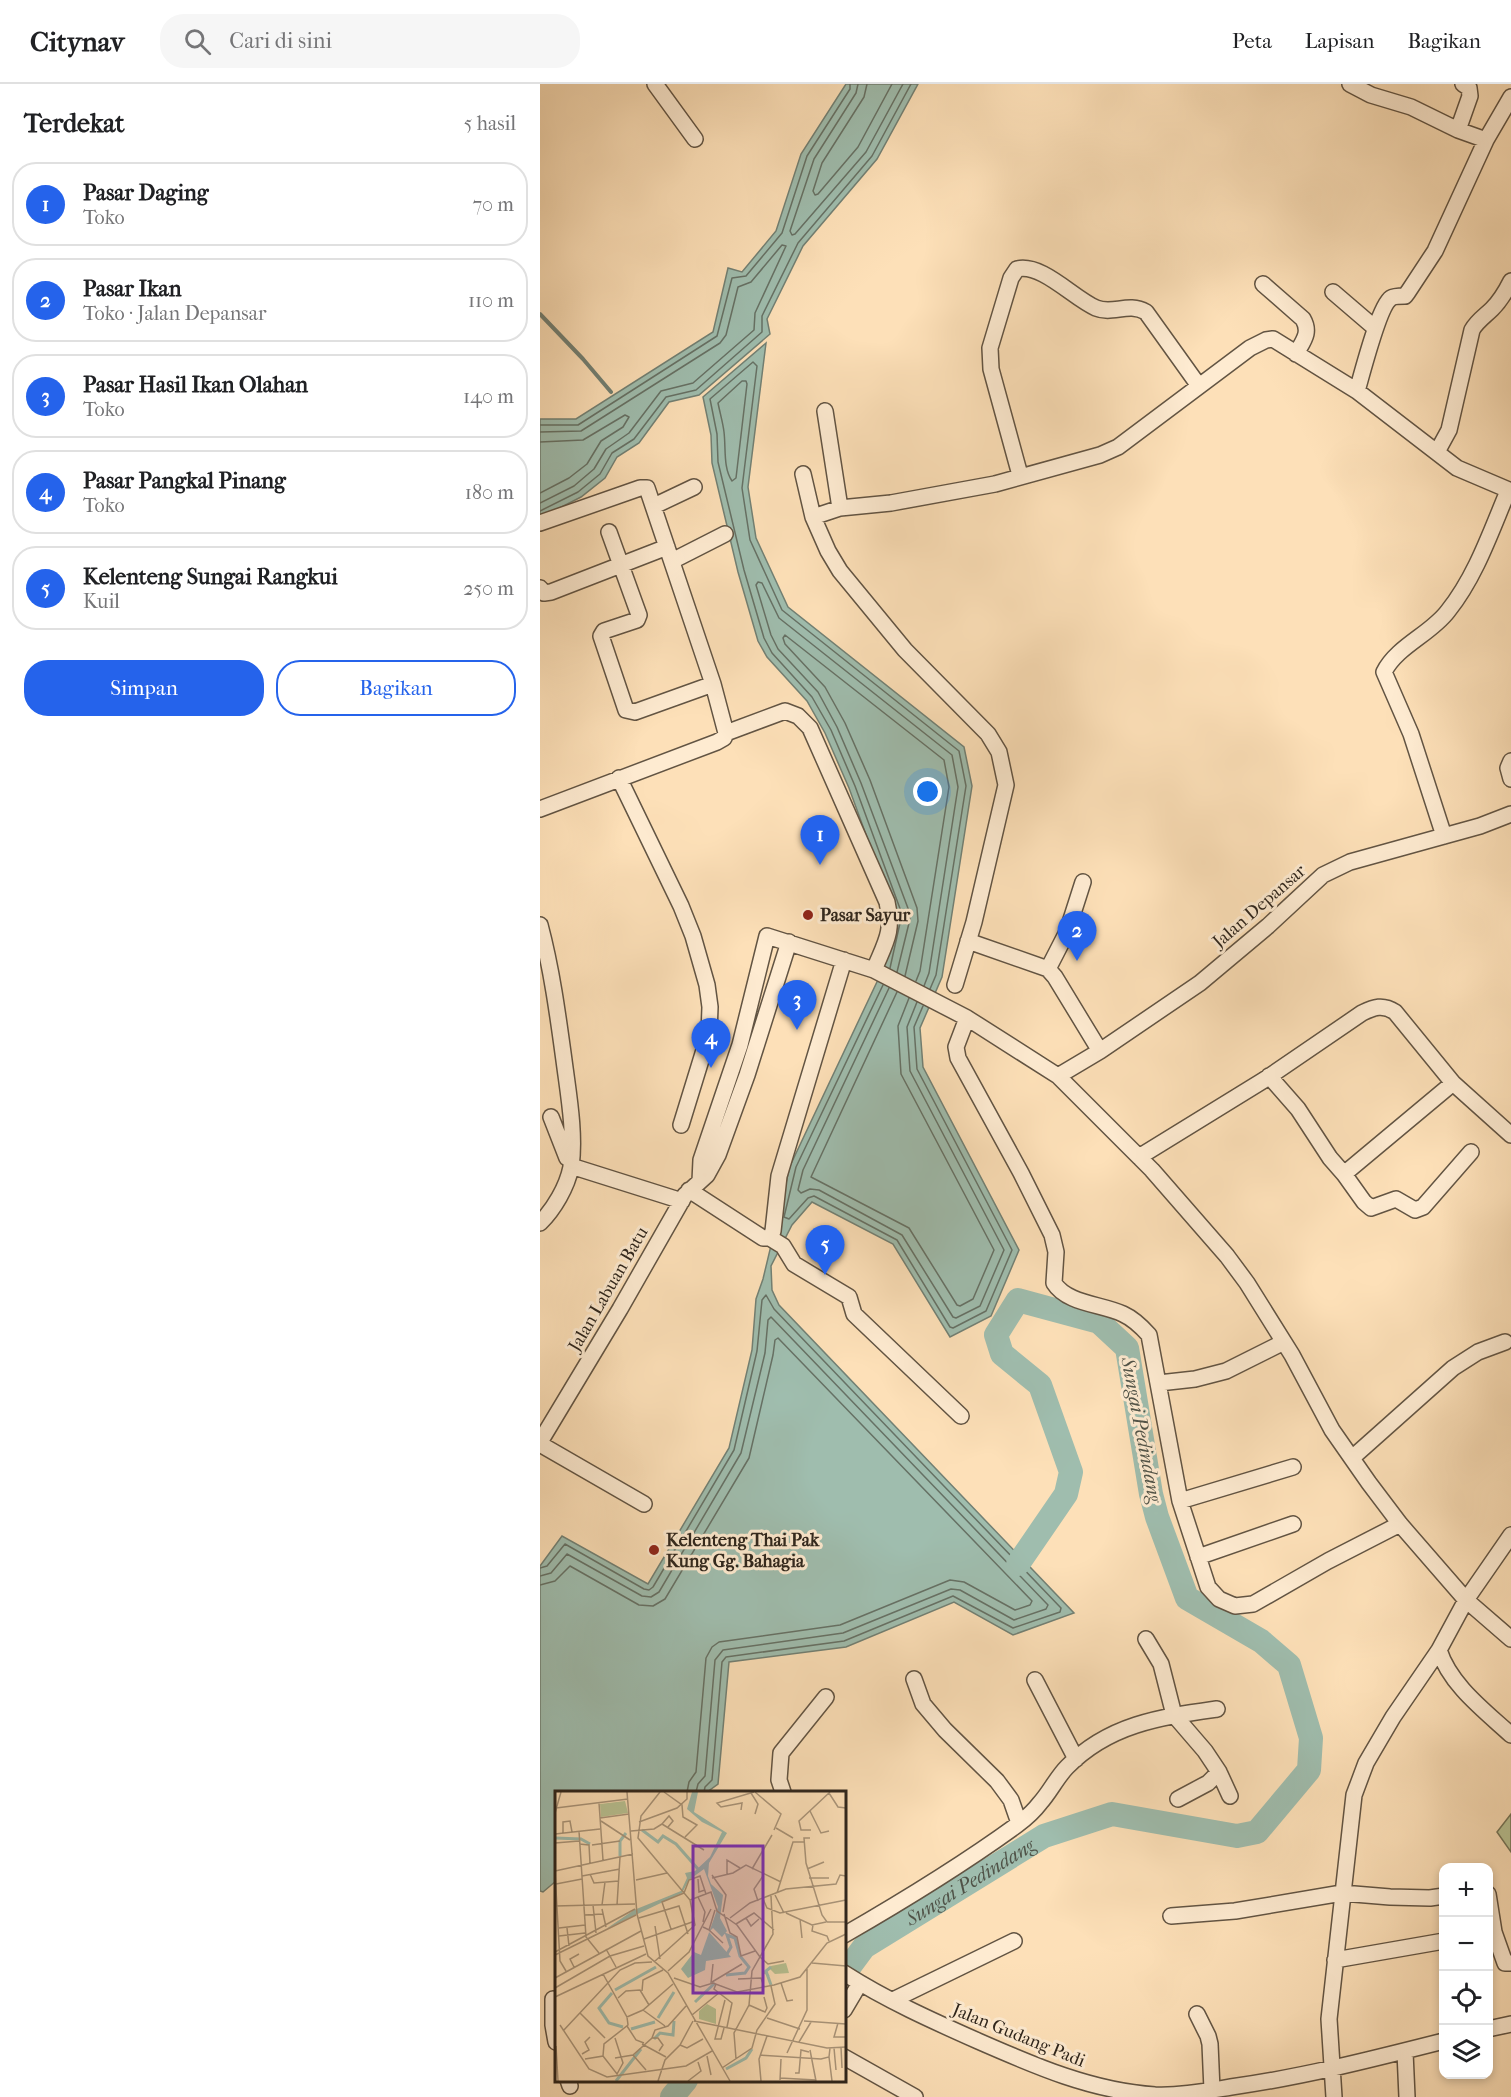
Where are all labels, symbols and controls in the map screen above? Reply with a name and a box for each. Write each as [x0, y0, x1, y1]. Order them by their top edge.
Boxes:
search box [160, 14, 580, 68]
text: Citynav [30, 25, 124, 58]
icon: search [181, 25, 214, 58]
text: Cari di sini [229, 28, 332, 54]
text: Peta [1232, 29, 1272, 53]
text: Lapisan [1305, 29, 1374, 53]
text: Bagikan [1407, 29, 1481, 53]
text: Terdekat [24, 108, 125, 139]
text: 5 hasil [464, 112, 516, 135]
text: Pasar Daging [83, 180, 208, 206]
text: 1 [42, 193, 49, 216]
text: 70 m [472, 193, 514, 216]
text: Toko [83, 206, 125, 229]
text: Pasar Ikan [83, 276, 181, 302]
text: 2 [40, 289, 51, 312]
text: 110 m [468, 289, 514, 312]
text: Toko · Jalan Depansar [83, 302, 266, 325]
text: Pasar Hasil Ikan Olahan [83, 372, 308, 398]
text: 3 [41, 385, 50, 408]
text: 140 m [463, 385, 514, 408]
text: Toko [83, 398, 125, 421]
text: Pasar Pangkal Pinang [83, 468, 286, 494]
text: 4 [40, 481, 51, 504]
text: 180 m [465, 481, 514, 504]
text: Toko [83, 494, 125, 517]
text: Kelenteng Sungai Rangkui [83, 564, 338, 590]
text: 5 [41, 577, 50, 600]
text: 250 m [463, 577, 514, 600]
text: Kuil [83, 590, 120, 613]
button: Simpan [24, 660, 264, 716]
button: Bagikan [276, 660, 516, 716]
your location [913, 777, 942, 806]
pin: 1 [800, 816, 840, 865]
street label: Jalan Depansar [1207, 860, 1310, 954]
place label: Pasar Sayur [820, 905, 911, 926]
marker: Pasar Sayur [801, 908, 815, 922]
pin: 2 [1058, 912, 1096, 961]
pin: 3 [778, 980, 816, 1030]
pin: 4 [692, 1018, 730, 1068]
street label: Jalan Labuan Batu [563, 1223, 653, 1357]
pin: 5 [806, 1226, 844, 1275]
water label: Sungai Pedindang [1116, 1354, 1167, 1506]
place label: Kelenteng Thai Pak Kung Gg. Bahagia [666, 1530, 820, 1572]
marker: Kelenteng Thai Pak Kung Gg. Bahagia [647, 1543, 661, 1557]
inset map [555, 1791, 846, 2082]
water label: Sungai Pedindang [900, 1833, 1040, 1931]
map controls [1439, 1863, 1493, 2079]
button: + [1439, 1863, 1493, 1917]
button: − [1439, 1917, 1493, 1971]
button: locate [1439, 1971, 1493, 2025]
street label: Jalan Gudang Padi [947, 1999, 1089, 2072]
button: layers [1439, 2025, 1493, 2079]

